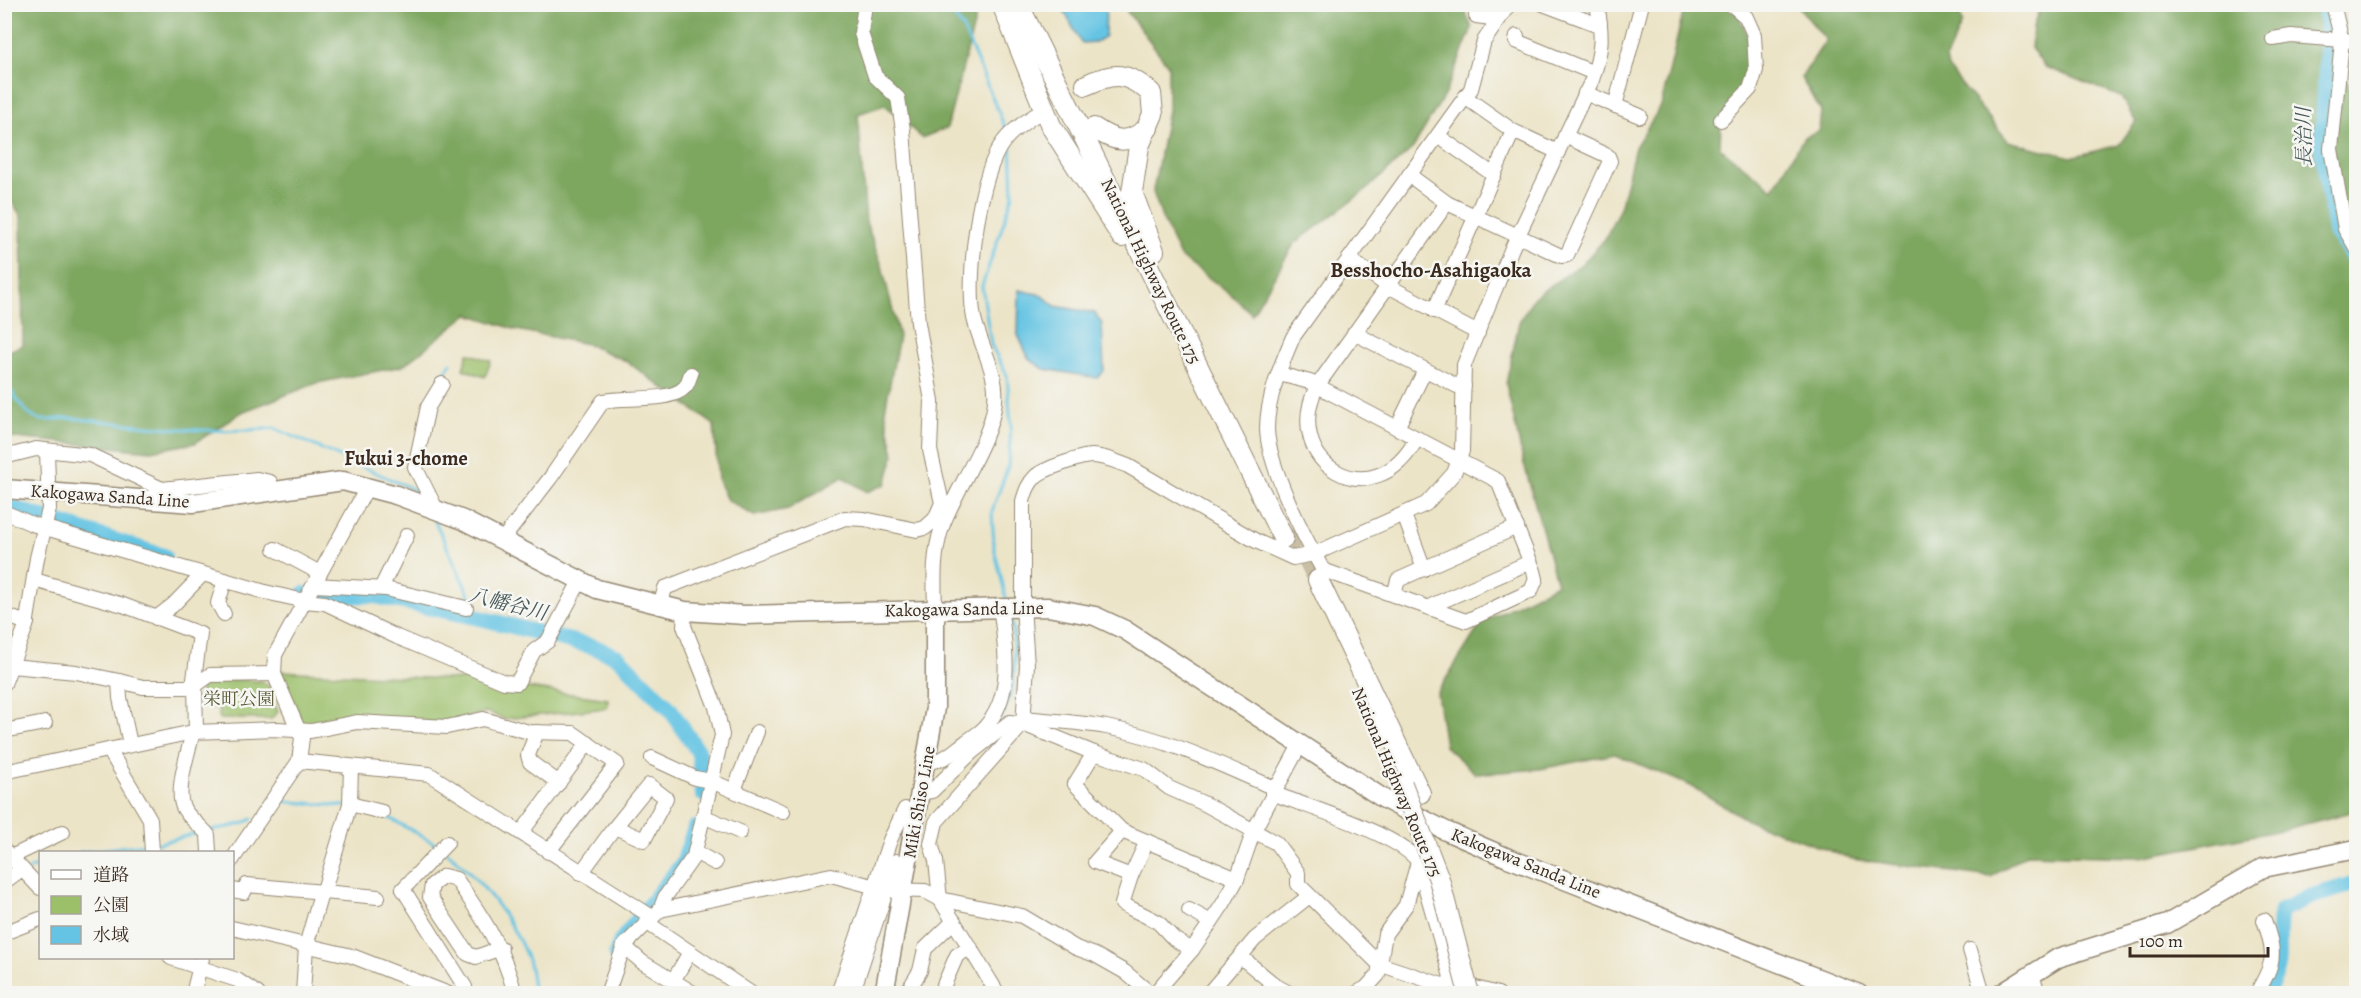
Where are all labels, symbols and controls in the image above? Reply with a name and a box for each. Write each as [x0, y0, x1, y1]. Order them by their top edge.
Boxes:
water label: 長治川 [2290, 105, 2318, 167]
street label: National Highway Route 175 [1095, 174, 1207, 368]
district label: Besshocho-Asahigaoka [1330, 256, 1533, 284]
district label: Fukui 3-chome [344, 445, 468, 472]
street label: Kakogawa Sanda Line [30, 478, 190, 514]
water label: 八幡谷川 [466, 581, 552, 627]
street label: Kakogawa Sanda Line [884, 596, 1044, 622]
street label: National Highway Route 175 [1346, 683, 1448, 881]
park label: 栄町公園 [203, 687, 275, 711]
street label: Miki Shiso Line [897, 744, 941, 860]
street label: Kakogawa Sanda Line [1448, 822, 1604, 904]
legend [39, 851, 234, 959]
text: 道路 [93, 863, 129, 887]
text: 公園 [93, 893, 129, 917]
scale bar [2130, 920, 2268, 958]
text: 水域 [93, 923, 129, 947]
text: 100 m [2139, 929, 2183, 953]

